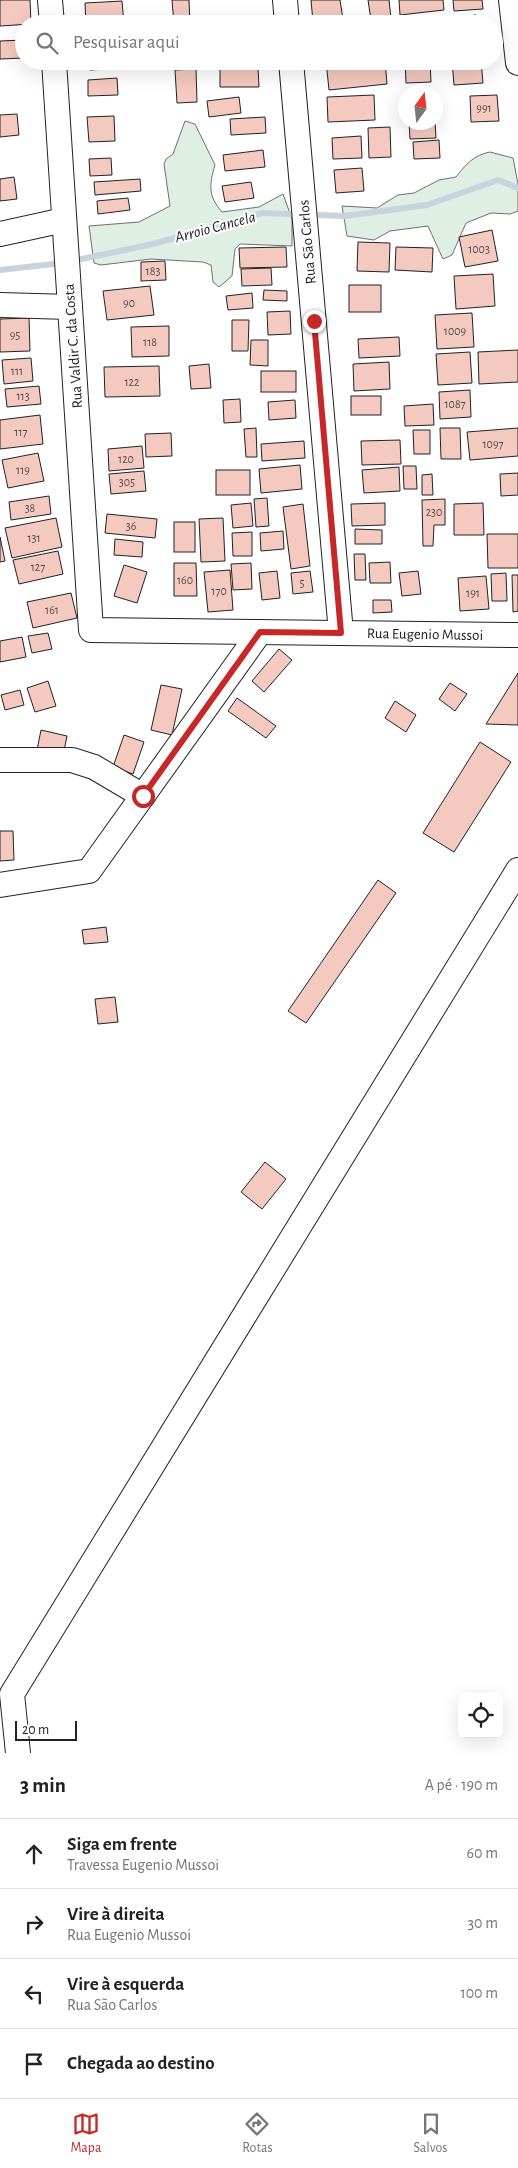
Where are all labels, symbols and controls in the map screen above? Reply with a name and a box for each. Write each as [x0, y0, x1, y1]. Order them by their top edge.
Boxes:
search box [15, 15, 503, 70]
icon: search [33, 29, 61, 57]
text: Pesquisar aqui [73, 33, 179, 52]
north arrow [398, 85, 443, 130]
house number: 991 [476, 102, 492, 114]
street label: Rua São Carlos [296, 199, 319, 285]
water label: Arroio Cancela [172, 209, 257, 246]
house number: 1003 [468, 243, 490, 255]
house number: 183 [146, 265, 160, 277]
street label: Rua Valdir C. da Costa [62, 283, 85, 409]
house number: 90 [123, 297, 135, 309]
route end [303, 310, 326, 333]
house number: 1009 [444, 325, 467, 337]
house number: 95 [10, 329, 20, 341]
house number: 118 [143, 336, 157, 348]
house number: 111 [11, 365, 23, 377]
house number: 122 [124, 376, 140, 388]
house number: 113 [16, 390, 30, 402]
house number: 1087 [444, 398, 466, 410]
house number: 117 [14, 426, 28, 438]
house number: 1097 [482, 438, 504, 450]
house number: 120 [118, 453, 134, 465]
house number: 119 [16, 464, 30, 476]
house number: 305 [119, 476, 135, 488]
house number: 38 [25, 502, 36, 514]
house number: 230 [426, 506, 442, 518]
house number: 36 [126, 520, 137, 532]
house number: 131 [27, 532, 41, 544]
house number: 127 [31, 561, 45, 573]
house number: 160 [177, 574, 193, 586]
house number: 5 [299, 577, 305, 589]
house number: 170 [211, 585, 227, 597]
house number: 191 [466, 587, 480, 599]
house number: 161 [45, 604, 59, 616]
street label: Rua Eugenio Mussoi [367, 626, 483, 643]
route start [132, 785, 155, 808]
map controls [458, 1693, 503, 1738]
button: locate [458, 1693, 503, 1738]
scale bar [15, 1718, 78, 1741]
text: 20 m [22, 1723, 49, 1737]
text: 3 min [20, 1775, 66, 1796]
text: A pé · 190 m [425, 1777, 498, 1793]
text: Siga em frente [67, 1835, 177, 1854]
icon: ahead [20, 1840, 48, 1868]
text: 60 m [467, 1845, 498, 1861]
text: Travessa Eugenio Mussoi [67, 1857, 219, 1873]
text: Vire à direita [67, 1905, 165, 1924]
icon: right [20, 1910, 48, 1938]
text: 30 m [468, 1915, 498, 1931]
text: Rua Eugenio Mussoi [67, 1927, 191, 1943]
text: Vire à esquerda [67, 1975, 184, 1994]
icon: left [20, 1980, 48, 2008]
text: 100 m [460, 1985, 498, 2001]
text: Rua São Carlos [67, 1997, 157, 2013]
icon: arrive [20, 2050, 48, 2078]
text: Chegada ao destino [67, 2054, 215, 2073]
tab: Mapa [70, 2110, 101, 2157]
tab: Rotas [242, 2110, 273, 2157]
tab: Salvos [414, 2110, 448, 2157]

